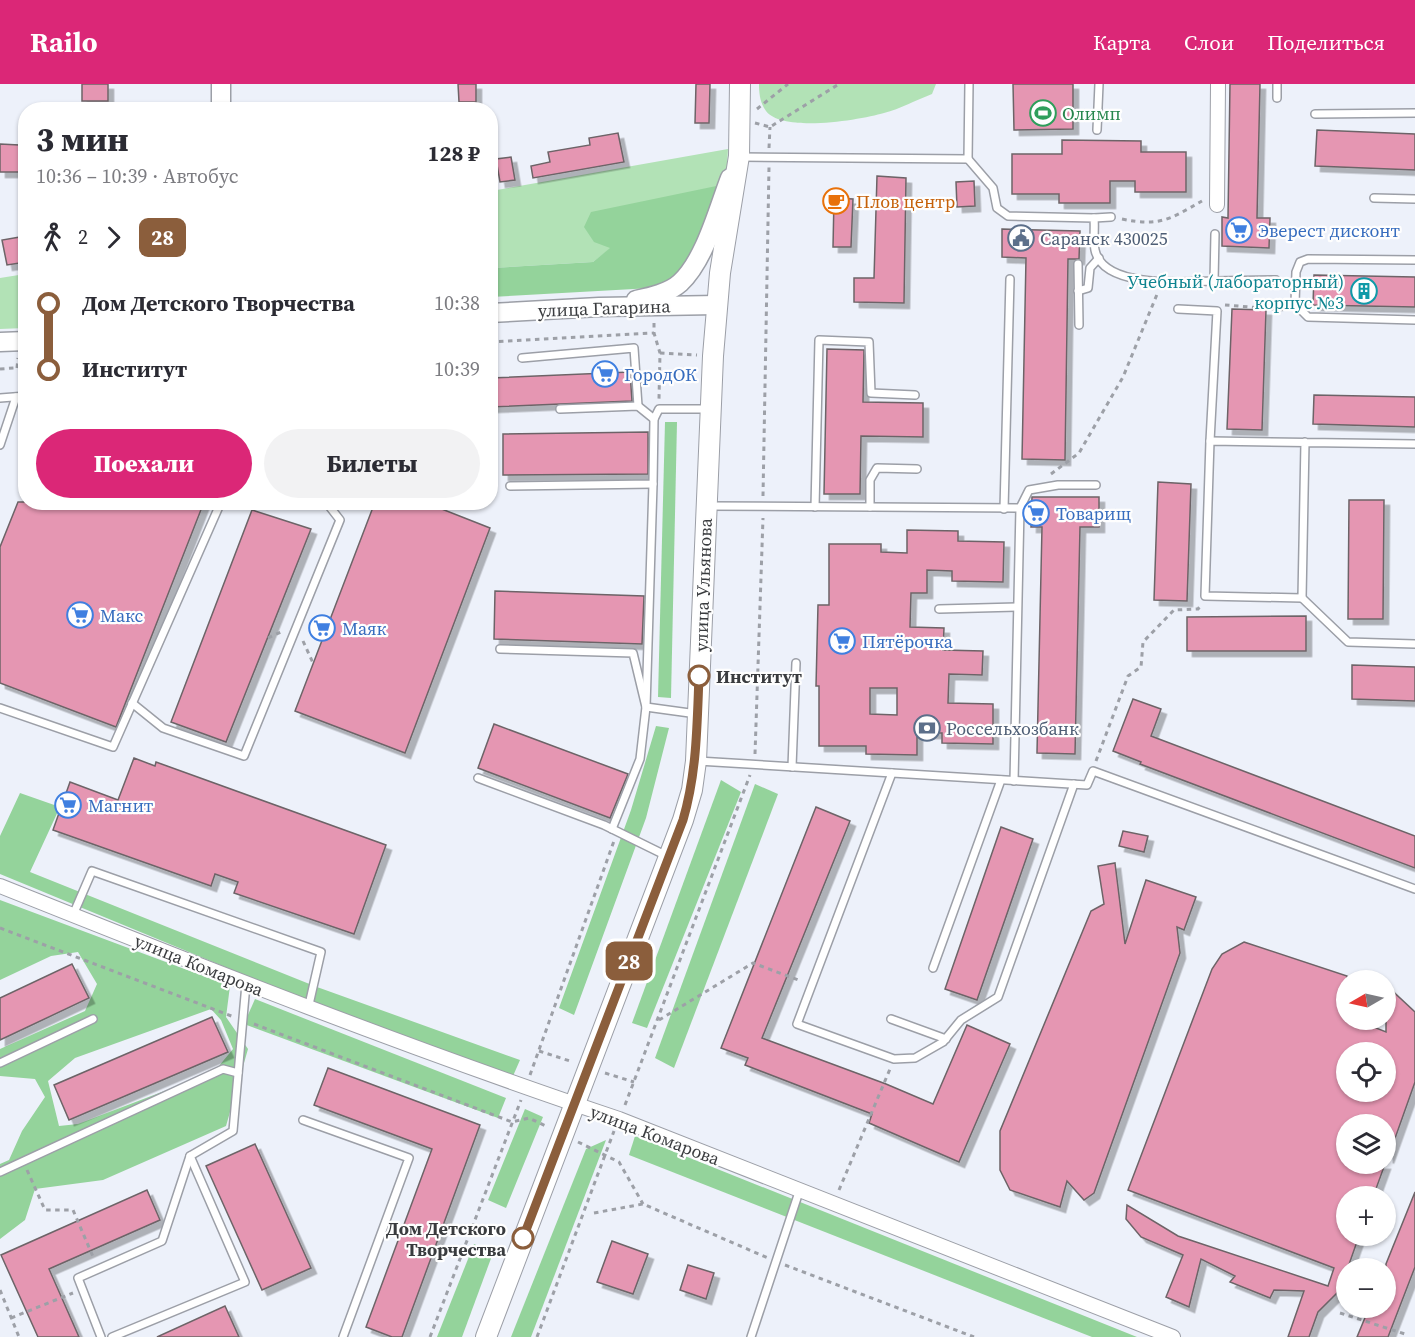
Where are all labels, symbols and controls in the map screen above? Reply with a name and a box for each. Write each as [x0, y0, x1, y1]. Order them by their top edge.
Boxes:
text: Railo [30, 23, 98, 61]
text: Карта [1093, 28, 1151, 57]
text: Слои [1184, 28, 1234, 57]
text: Поделиться [1267, 28, 1385, 57]
sports icon: Олимп [1028, 98, 1058, 128]
place label: Олимп [1062, 101, 1121, 126]
text: 3 мин [36, 117, 129, 162]
text: 128 ₽ [428, 138, 480, 168]
text: 10:36 – 10:39 · Автобус [36, 162, 239, 190]
cafe icon: Плов центр [821, 186, 851, 216]
place label: Плов центр [856, 189, 955, 214]
supermarket icon: Эверест дисконт [1224, 215, 1254, 245]
place label: Эверест дисконт [1258, 218, 1401, 243]
icon: walk [36, 221, 69, 254]
icon: forward [97, 221, 130, 254]
text: 2 [78, 223, 88, 251]
text: 28 [151, 223, 174, 252]
public building icon: Саранск 430025 [1006, 223, 1036, 253]
place label: Саранск 430025 [1040, 226, 1168, 251]
place label: Учебный (лабораторный) корпус №3 [1127, 269, 1344, 315]
building icon: Учебный (лабораторный) корпус №3 [1349, 276, 1379, 306]
text: Дом Детского Творчества [82, 288, 355, 318]
text: 10:38 [434, 289, 480, 317]
street label: улица Гагарина [537, 293, 672, 323]
text: Институт [82, 354, 187, 384]
text: 10:39 [434, 355, 480, 383]
supermarket icon: ГородОК [590, 359, 620, 389]
place label: ГородОК [624, 362, 697, 387]
button: Поехали [36, 429, 252, 498]
button: Билеты [264, 429, 480, 498]
supermarket icon: Товарищ [1021, 498, 1051, 528]
place label: Товарищ [1056, 501, 1131, 526]
street label: улица Ульянова [688, 517, 718, 652]
supermarket icon: Макс [65, 600, 95, 630]
place label: Макс [100, 603, 144, 628]
supermarket icon: Маяк [307, 613, 337, 643]
place label: Маяк [342, 616, 387, 641]
supermarket icon: Пятёрочка [827, 626, 857, 656]
place label: Пятёрочка [862, 629, 954, 654]
place label: Институт [716, 664, 802, 689]
marker: Институт [688, 665, 710, 687]
bank icon: Россельхозбанк [912, 713, 942, 743]
place label: Россельхозбанк [946, 716, 1079, 741]
supermarket icon: Магнит [53, 790, 83, 820]
place label: Магнит [88, 793, 154, 818]
street label: улица Комарова [131, 928, 268, 1003]
line badge: 28 [602, 942, 656, 980]
text: 28 [618, 947, 640, 976]
north arrow [1336, 970, 1396, 1030]
map controls [1336, 970, 1396, 1318]
button: locate [1336, 1042, 1396, 1102]
street label: улица Комарова [587, 1099, 724, 1172]
button: layers [1336, 1114, 1396, 1174]
button: + [1336, 1186, 1396, 1246]
place label: Дом Детского Творчества [386, 1216, 506, 1262]
marker: Дом Детского Творчества [512, 1227, 534, 1249]
button: − [1336, 1258, 1396, 1318]

